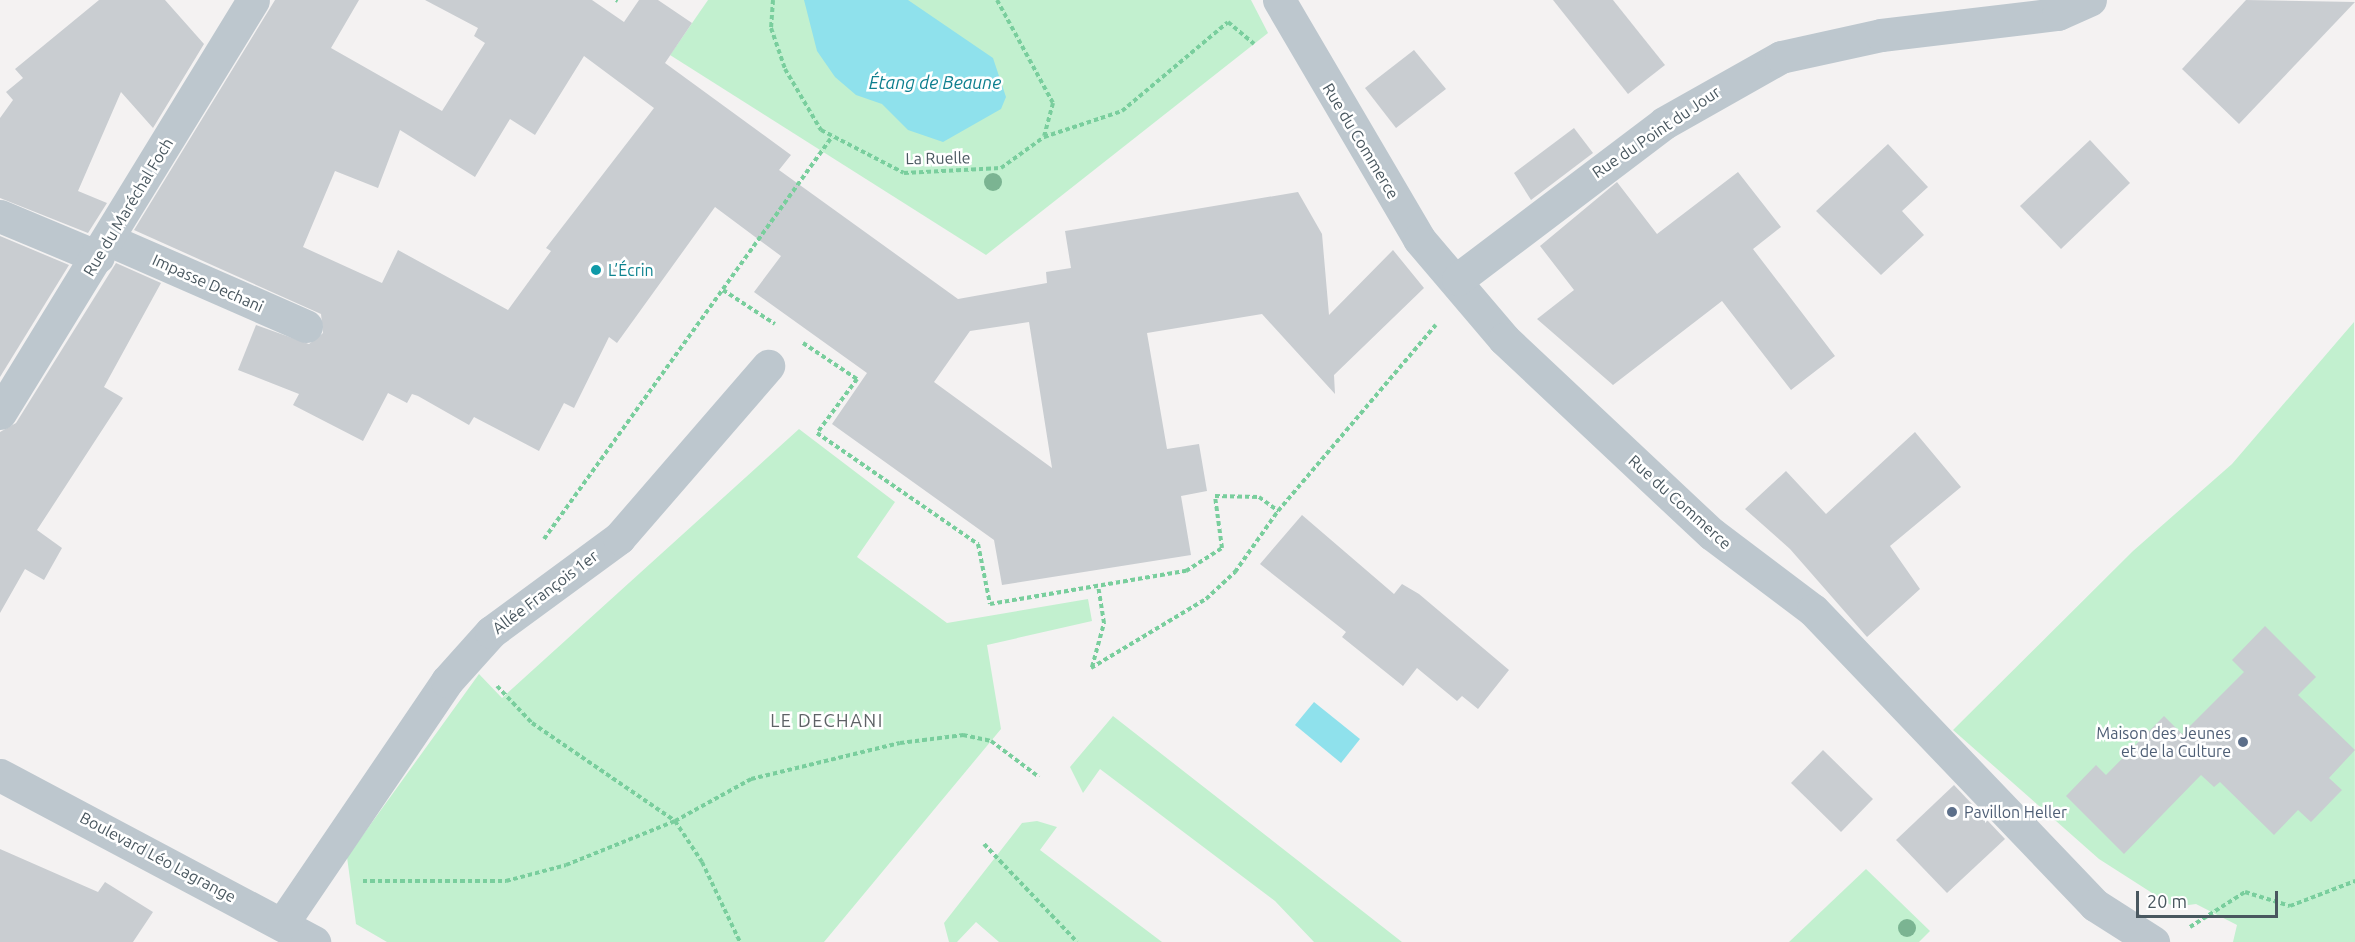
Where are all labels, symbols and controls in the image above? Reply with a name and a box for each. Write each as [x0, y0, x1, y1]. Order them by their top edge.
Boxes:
water label: Étang de Beaune [869, 71, 1001, 93]
street label: Rue du Commerce [1319, 80, 1403, 202]
street label: Rue du Point du Jour [1588, 82, 1724, 182]
street label: Rue du Maréchal Foch [79, 134, 177, 280]
street label: La Ruelle [905, 148, 971, 168]
street label: Impasse Dechani [149, 250, 267, 316]
place label: L’Écrin [608, 260, 654, 280]
marker: L’Écrin [589, 263, 603, 277]
street label: Rue du Commerce [1625, 451, 1735, 553]
street label: Allée François 1er [489, 546, 601, 638]
district label: LE DECHANI [770, 709, 884, 731]
place label: Maison des Jeunes et de la Culture [2096, 723, 2231, 761]
marker: Maison des Jeunes et de la Culture [2236, 735, 2250, 749]
place label: Pavillon Heller [1964, 802, 2067, 822]
marker: Pavillon Heller [1945, 805, 1959, 819]
street label: Boulevard Léo Lagrange [77, 808, 239, 906]
scale bar [2139, 879, 2282, 917]
text: 20 m [2147, 891, 2187, 911]

